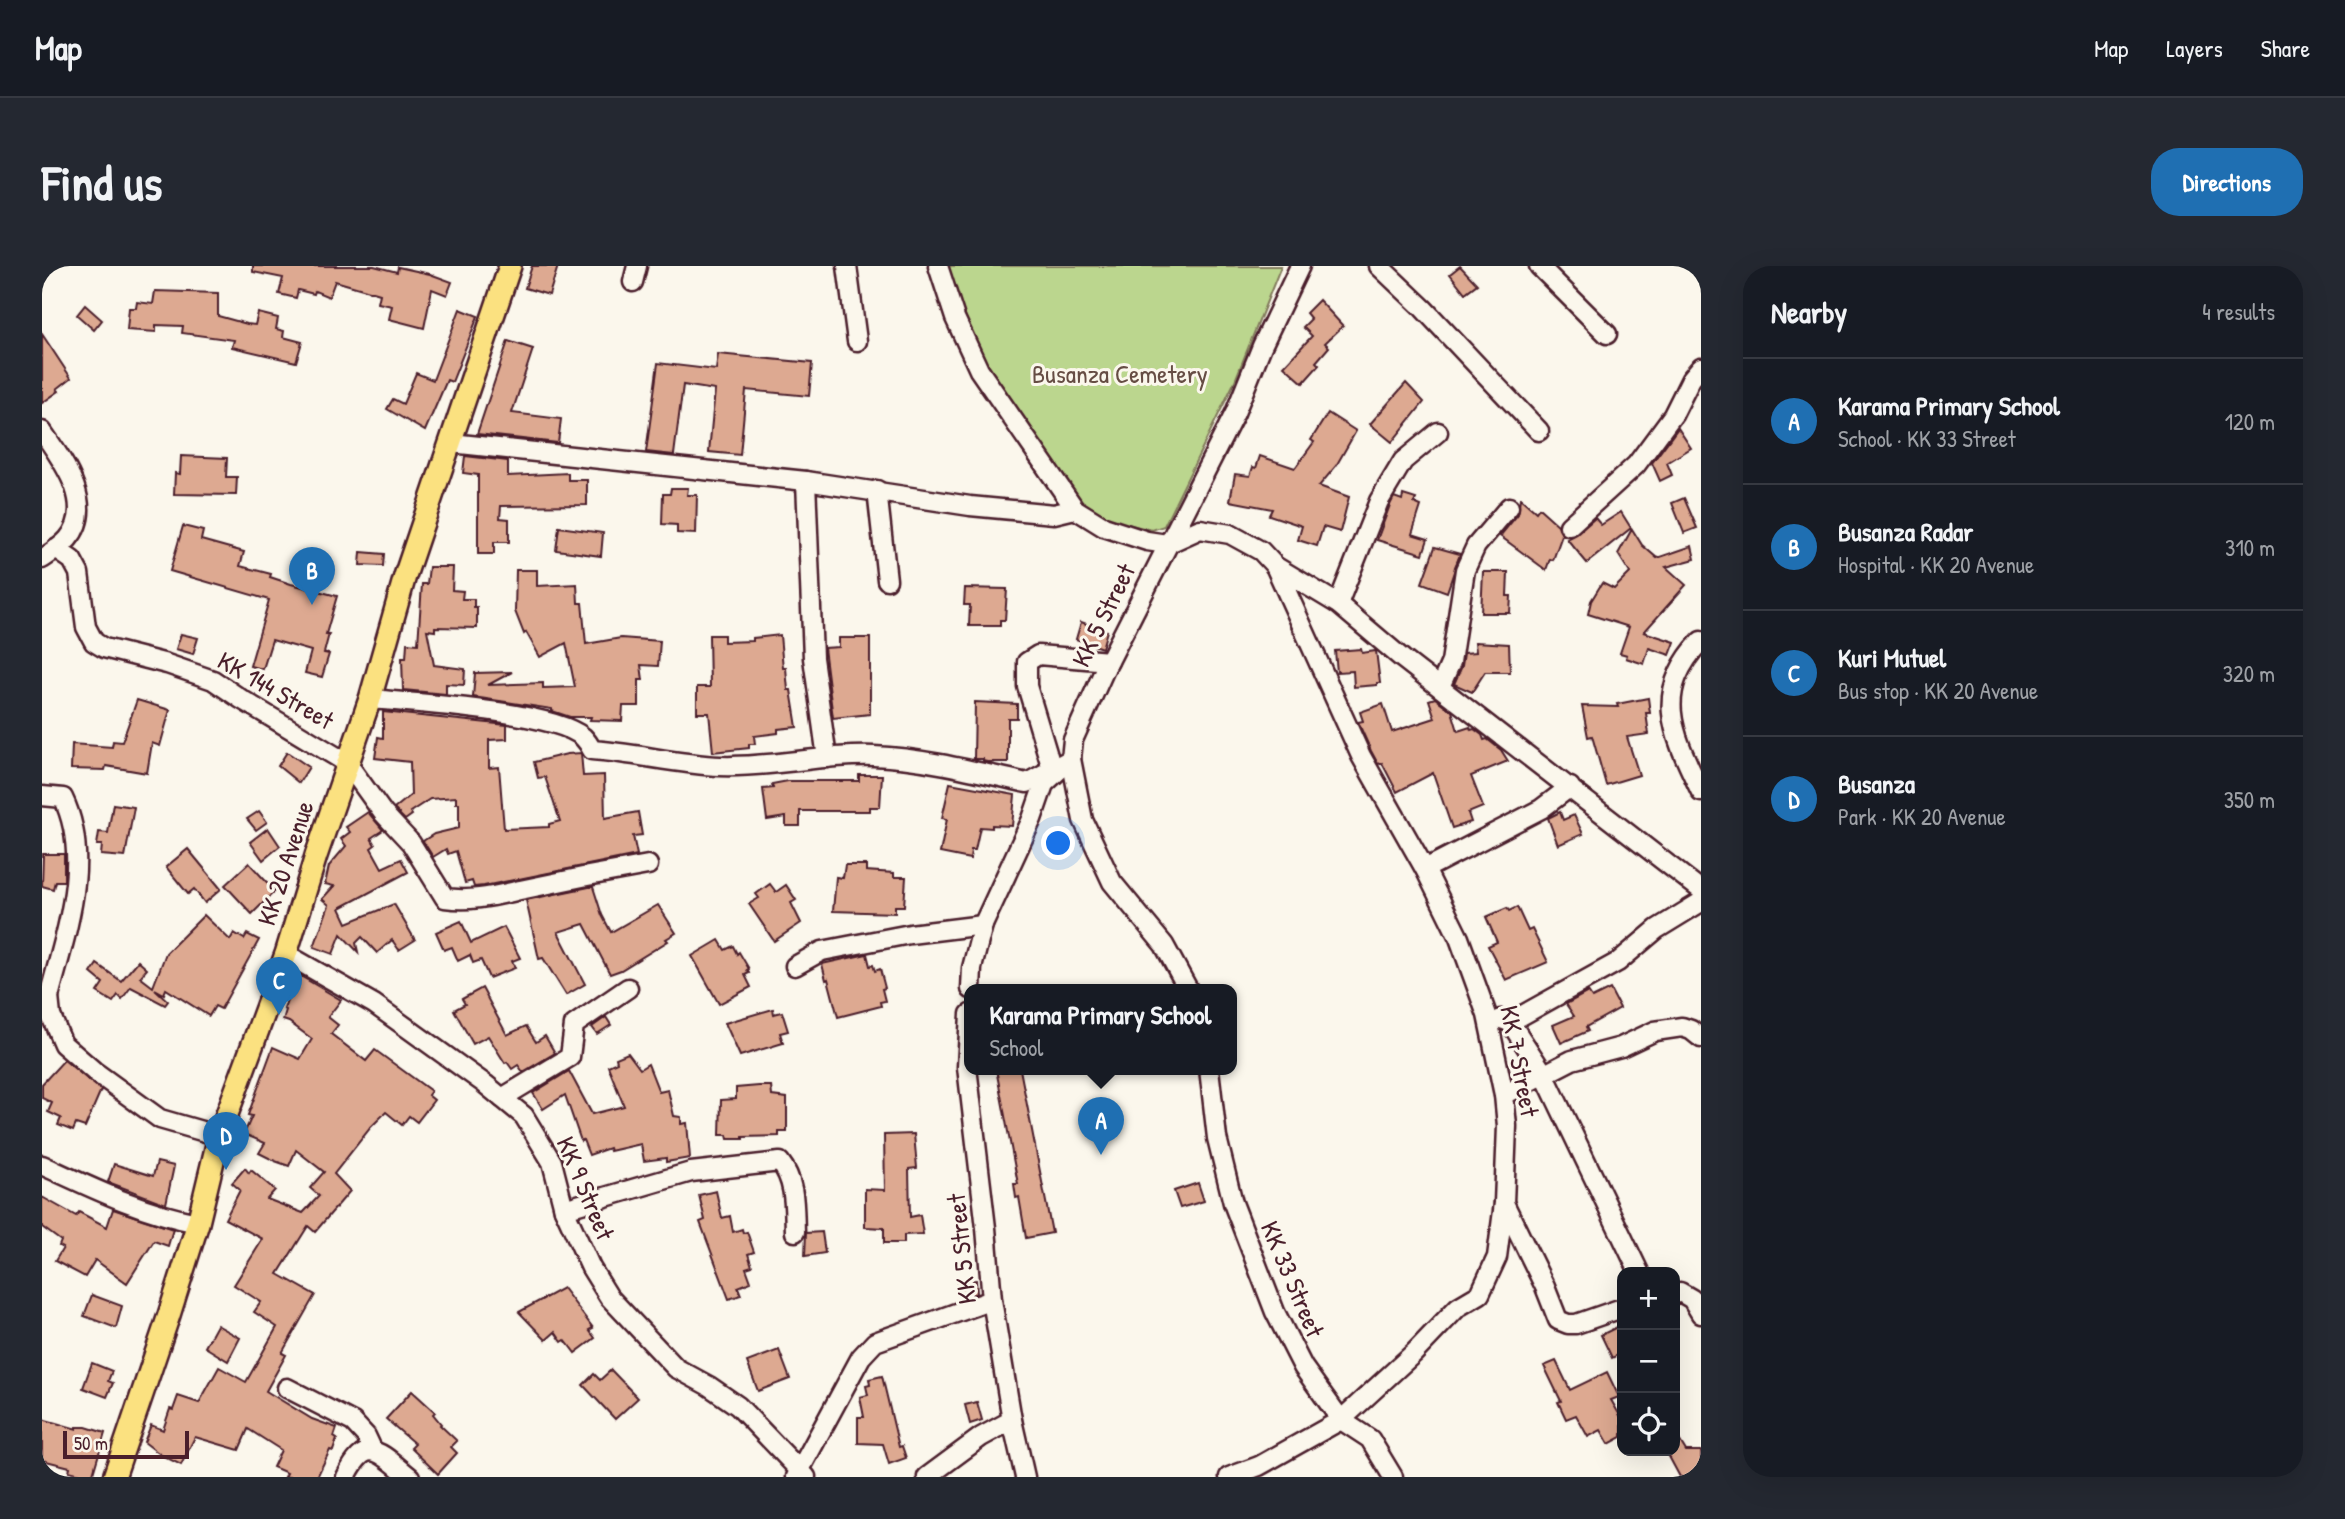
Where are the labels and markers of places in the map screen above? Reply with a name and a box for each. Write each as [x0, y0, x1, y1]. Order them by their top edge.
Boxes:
pin: B [289, 547, 335, 605]
pin: C [256, 957, 302, 1015]
pin: A [1078, 1097, 1124, 1155]
pin: D [203, 1112, 249, 1170]

